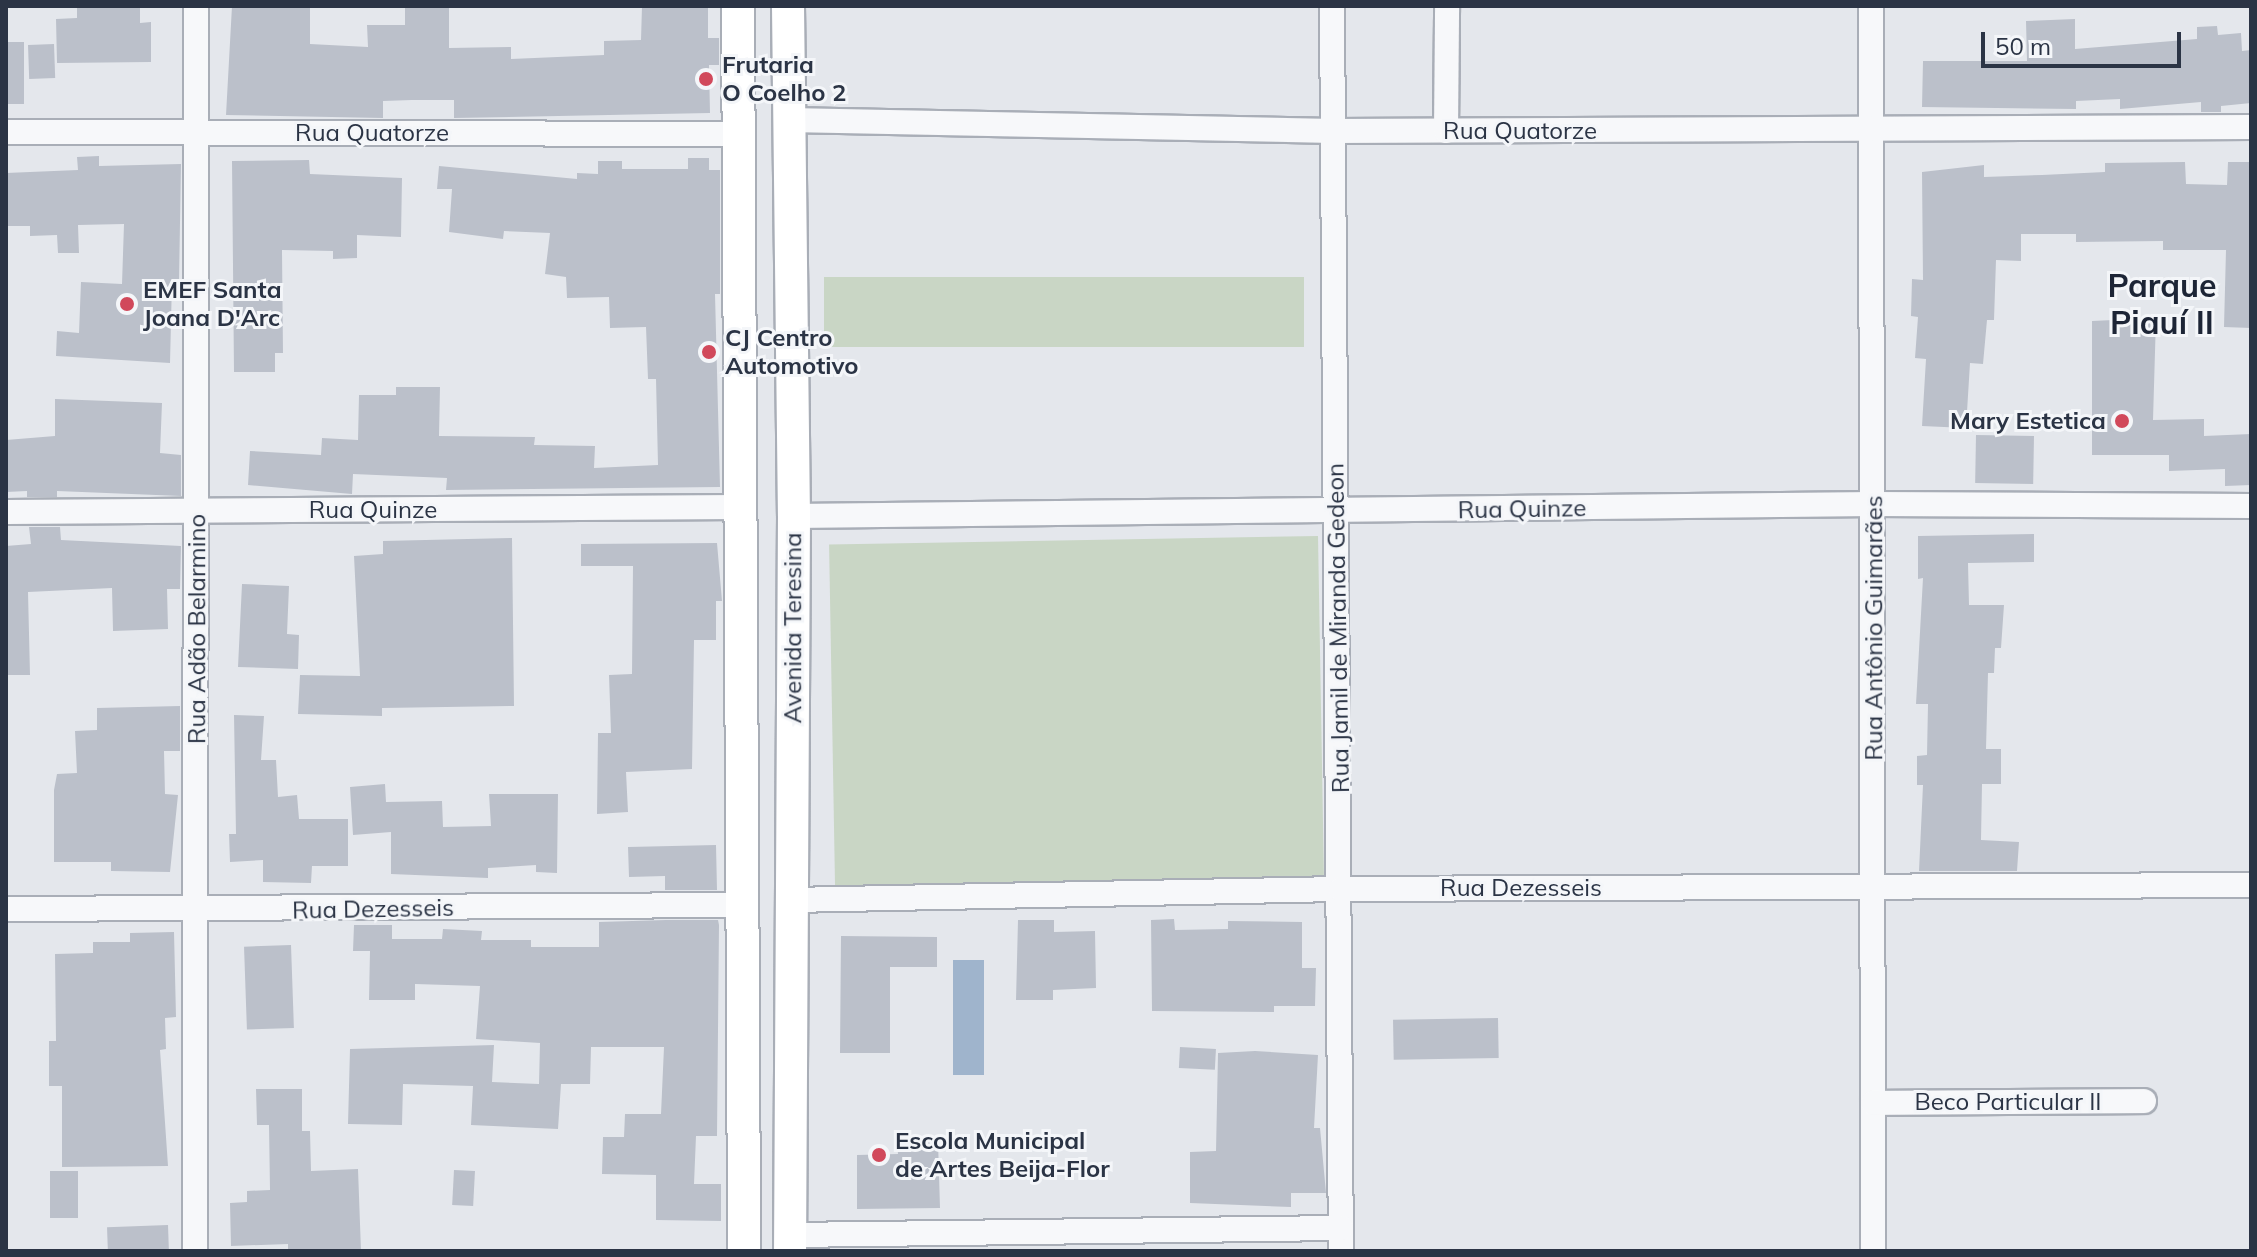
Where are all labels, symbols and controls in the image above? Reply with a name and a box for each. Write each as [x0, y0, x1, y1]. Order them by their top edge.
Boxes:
scale bar [1985, 16, 2185, 66]
text: 50 m [1995, 31, 2051, 61]
place label: Frutaria O Coelho 2 [722, 51, 846, 107]
marker: Frutaria O Coelho 2 [697, 70, 715, 88]
street label: Rua Quatorze [1443, 117, 1597, 145]
street label: Rua Quatorze [295, 119, 449, 147]
district label: Parque Piauí II [2107, 267, 2217, 342]
place label: EMEF Santa Joana D'Arc [143, 276, 282, 332]
marker: EMEF Santa Joana D'Arc [118, 295, 136, 313]
place label: CJ Centro Automotivo [725, 324, 859, 380]
marker: CJ Centro Automotivo [700, 343, 718, 361]
place label: Mary Estetica [1950, 407, 2106, 435]
marker: Mary Estetica [2113, 412, 2131, 430]
street label: Rua Jamil de Miranda Gedeon [1321, 463, 1355, 793]
street label: Rua Quinze [1457, 493, 1587, 525]
street label: Rua Antônio Guimarães [1860, 495, 1888, 761]
street label: Rua Quinze [309, 496, 437, 524]
street label: Rua Adão Belarmino [183, 514, 211, 744]
street label: Avenida Teresina [779, 533, 807, 723]
street label: Rua Dezesseis [1440, 874, 1602, 902]
street label: Rua Dezesseis [292, 893, 454, 925]
street label: Beco Particular II [1914, 1088, 2102, 1116]
place label: Escola Municipal de Artes Beija-Flor [895, 1127, 1110, 1183]
marker: Escola Municipal de Artes Beija-Flor [870, 1146, 888, 1164]

